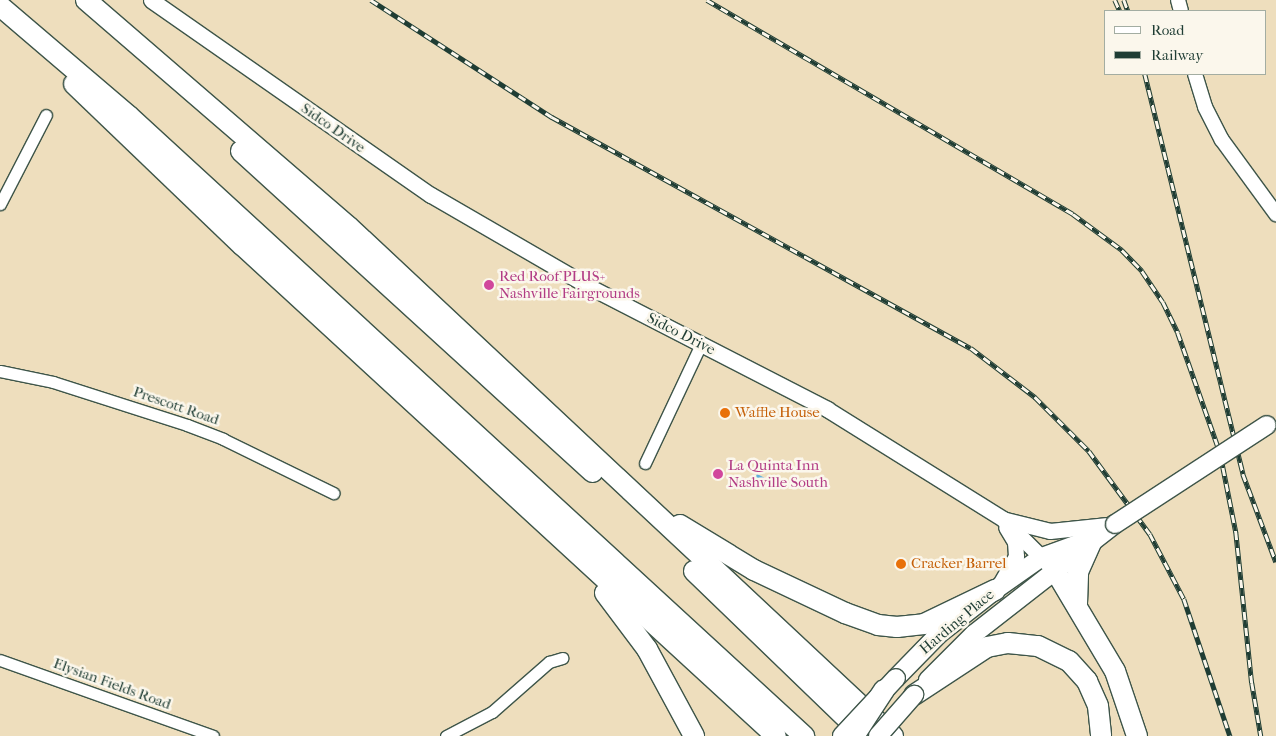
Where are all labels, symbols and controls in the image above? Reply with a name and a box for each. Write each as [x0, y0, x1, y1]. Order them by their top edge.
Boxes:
legend [1104, 10, 1266, 75]
text: Road [1151, 21, 1184, 39]
text: Railway [1151, 46, 1203, 64]
street label: Sidco Drive [297, 99, 369, 157]
place label: Red Roof PLUS+ Nashville Fairgrounds [499, 267, 640, 302]
marker: Red Roof PLUS+ Nashville Fairgrounds [483, 279, 495, 291]
street label: Sidco Drive [644, 309, 718, 359]
street label: Prescott Road [131, 383, 221, 429]
place label: Waffle House [735, 404, 820, 422]
marker: Waffle House [719, 407, 731, 419]
place label: La Quinta Inn Nashville South [728, 456, 828, 491]
marker: La Quinta Inn Nashville South [712, 468, 724, 480]
place label: Cracker Barrel [911, 555, 1006, 573]
marker: Cracker Barrel [895, 558, 907, 570]
street label: Harding Place [916, 586, 998, 658]
street label: Elysian Fields Road [51, 654, 173, 714]

